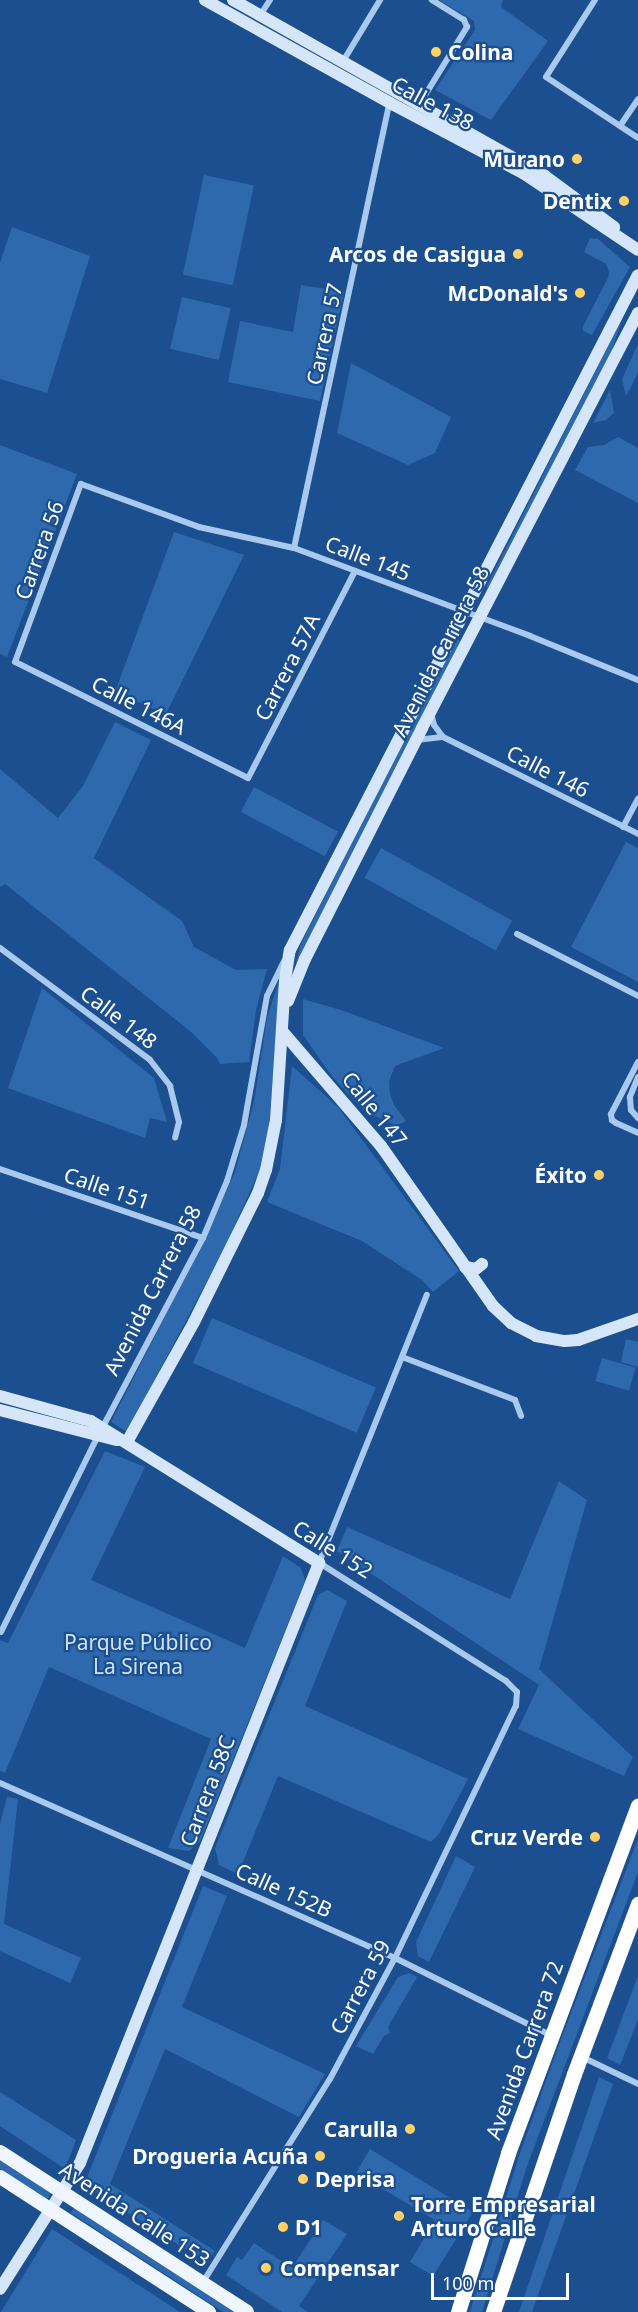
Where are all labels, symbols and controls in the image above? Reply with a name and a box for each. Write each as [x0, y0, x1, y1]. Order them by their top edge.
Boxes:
place label: Colina [448, 39, 513, 65]
marker: Colina [429, 45, 443, 59]
street label: Calle 138 [388, 71, 478, 135]
place label: Murano [483, 146, 565, 172]
marker: Murano [570, 152, 584, 166]
place label: Dentix [543, 188, 612, 214]
marker: Dentix [617, 194, 631, 208]
place label: Arcos de Casigua [329, 241, 506, 267]
marker: Arcos de Casigua [511, 247, 525, 261]
place label: McDonald's [448, 280, 568, 306]
street label: Carrera 57 [301, 281, 347, 387]
marker: McDonald's [573, 286, 587, 300]
street label: Carrera 56 [9, 497, 69, 603]
street label: Calle 145 [322, 530, 414, 586]
street label: Avenida Carrera 58 [386, 562, 494, 740]
street label: Carrera 57A [249, 609, 325, 725]
street label: Calle 146A [88, 670, 190, 740]
street label: Calle 146 [503, 740, 593, 802]
street label: Calle 148 [76, 980, 162, 1054]
street label: Calle 147 [337, 1066, 413, 1152]
street label: Calle 151 [61, 1162, 153, 1214]
place label: Éxito [535, 1162, 587, 1188]
marker: Éxito [592, 1168, 606, 1182]
street label: Avenida Carrera 58 [98, 1201, 206, 1379]
street label: Calle 152 [288, 1515, 378, 1583]
park label: Parque Público La Sirena [64, 1629, 212, 1679]
street label: Carrera 58C [174, 1732, 240, 1850]
place label: Cruz Verde [470, 1824, 583, 1850]
marker: Cruz Verde [588, 1830, 602, 1844]
street label: Calle 152B [232, 1858, 336, 1922]
street label: Carrera 59 [325, 1935, 395, 2039]
street label: Avenida Carrera 72 [480, 1957, 568, 2143]
place label: Carulla [324, 2116, 398, 2142]
marker: Carulla [403, 2122, 417, 2136]
place label: Drogueria Acuña [132, 2143, 308, 2169]
marker: Drogueria Acuña [313, 2149, 327, 2163]
street label: Avenida Calle 153 [55, 2156, 215, 2272]
place label: Deprisa [315, 2166, 395, 2192]
marker: Deprisa [296, 2172, 310, 2186]
place label: Torre Empresarial Arturo Calle [411, 2191, 596, 2241]
marker: Torre Empresarial Arturo Calle [392, 2209, 406, 2223]
place label: D1 [295, 2214, 322, 2240]
marker: D1 [276, 2220, 290, 2234]
place label: Compensar [280, 2255, 399, 2281]
marker: Compensar [257, 2259, 275, 2277]
scale bar [434, 2261, 572, 2299]
text: 100 m [442, 2271, 494, 2295]

